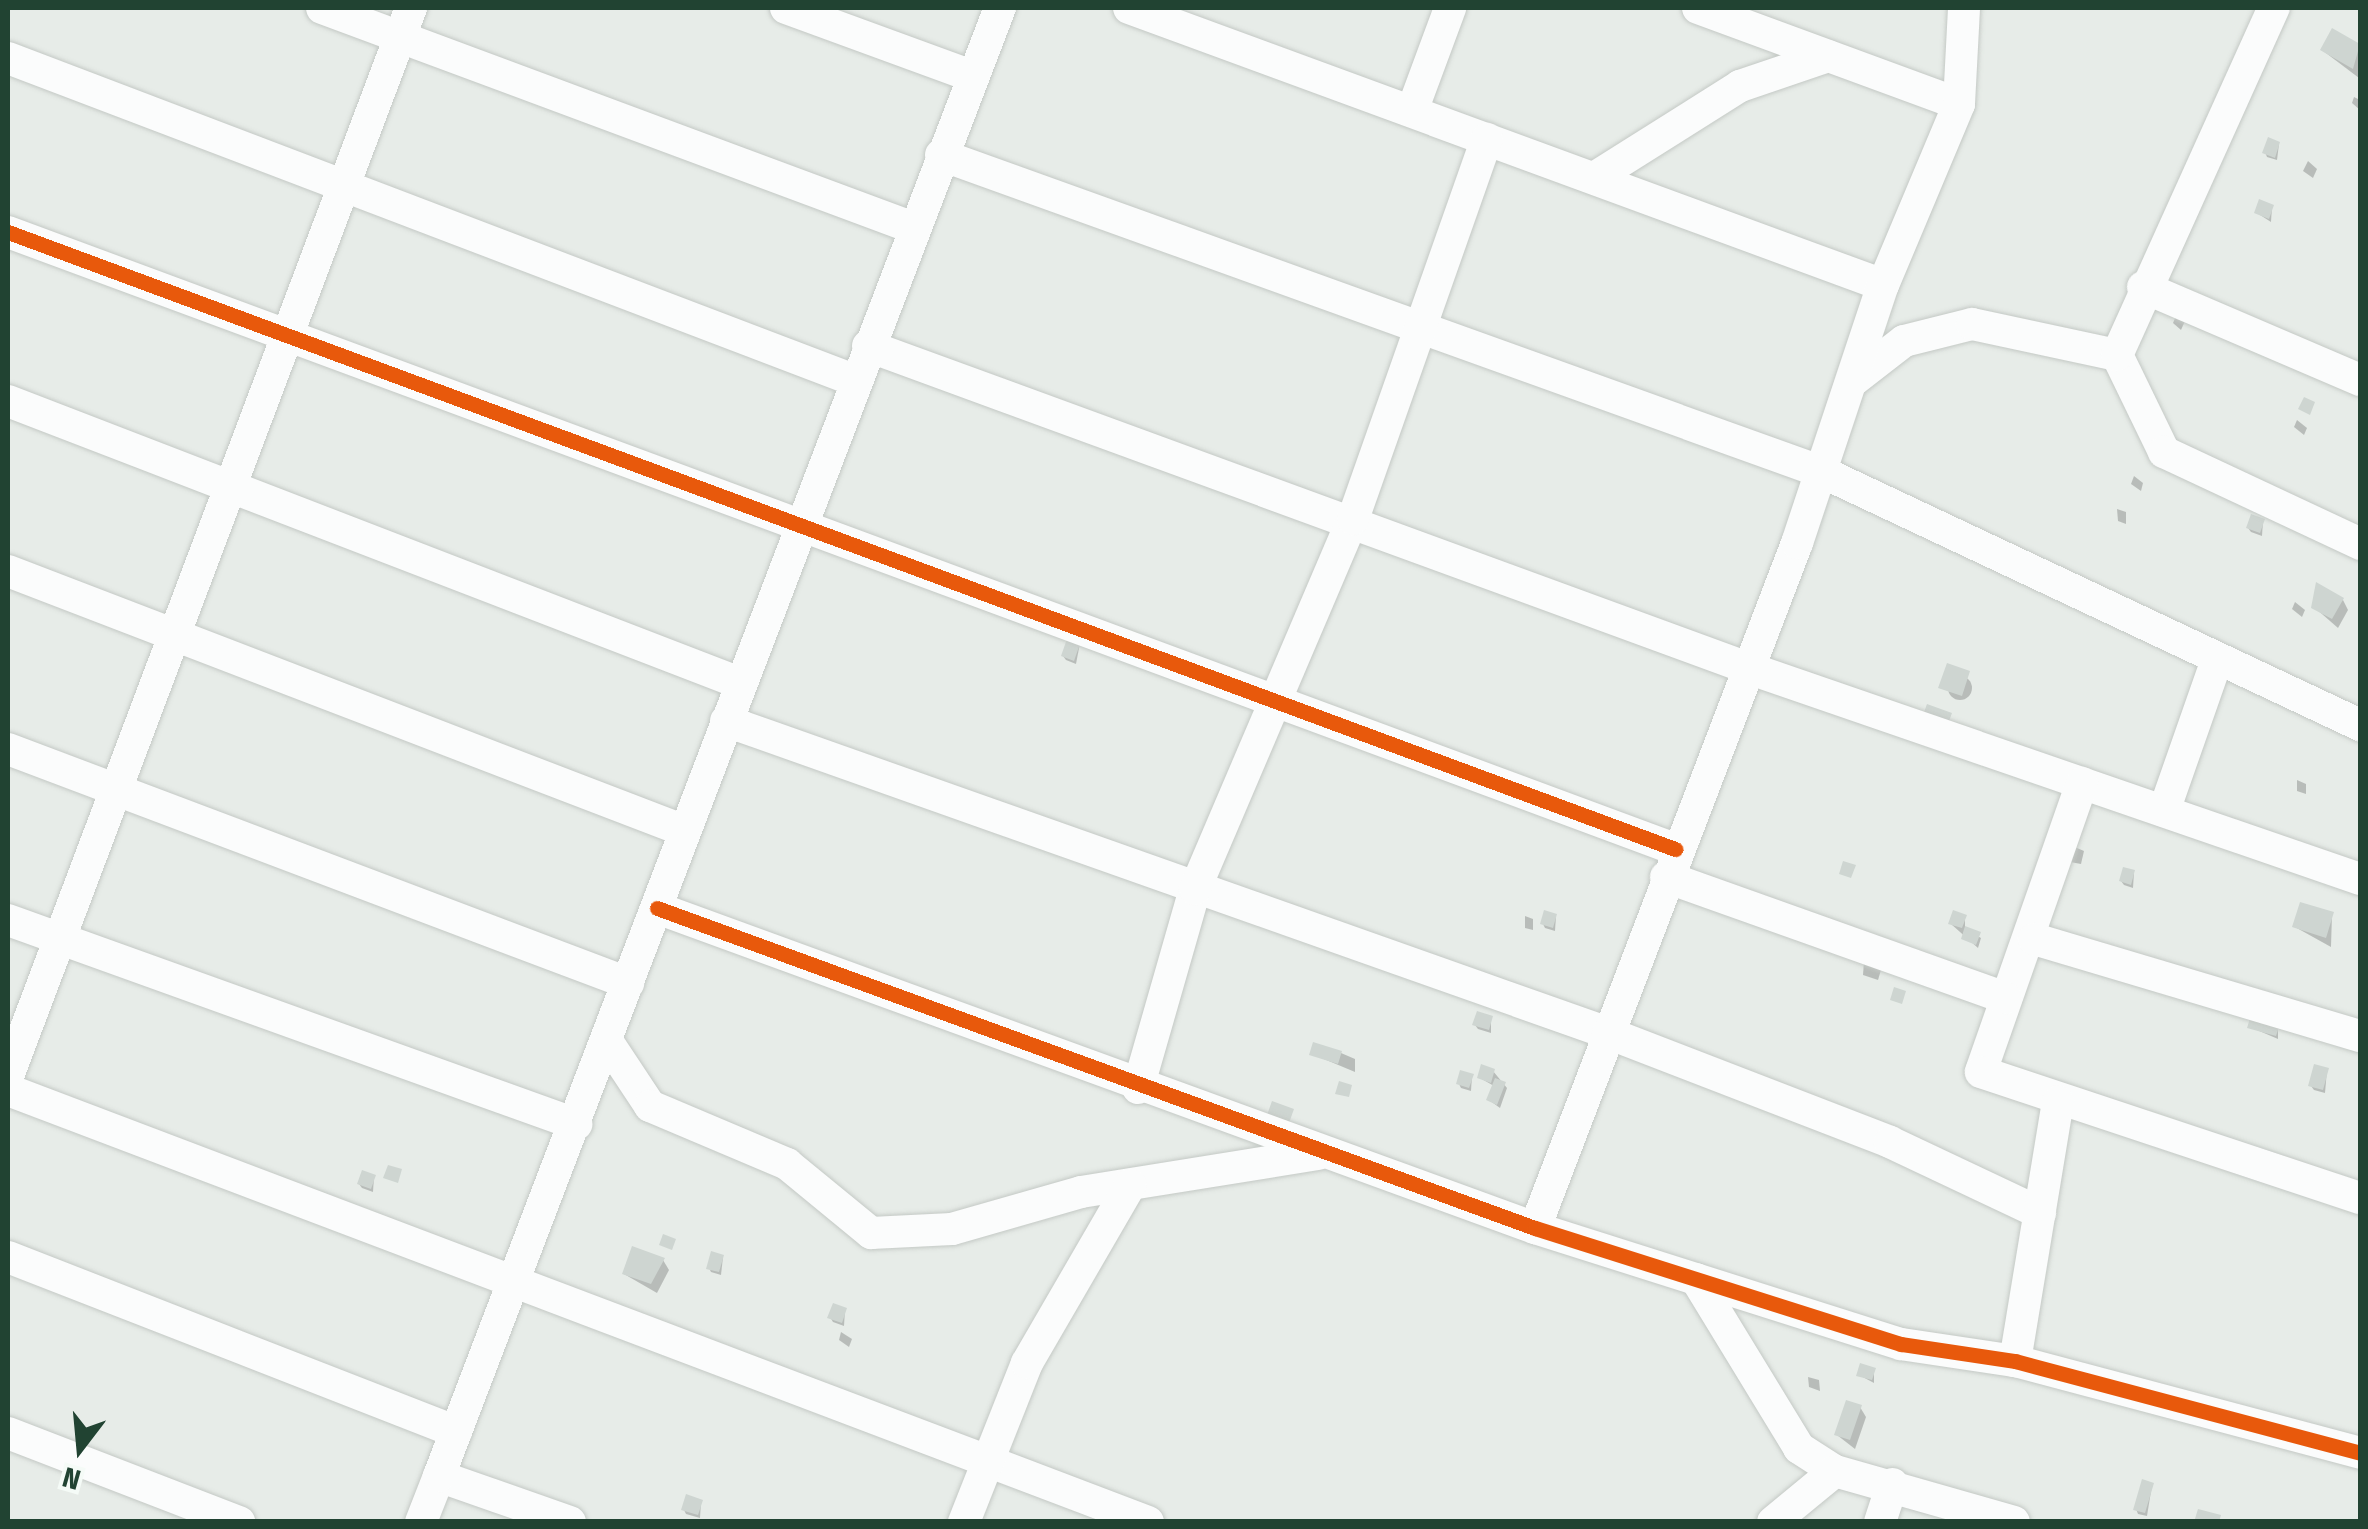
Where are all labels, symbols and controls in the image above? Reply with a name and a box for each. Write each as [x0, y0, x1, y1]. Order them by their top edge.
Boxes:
north arrow [30, 1399, 130, 1499]
text: N [59, 1460, 84, 1496]

